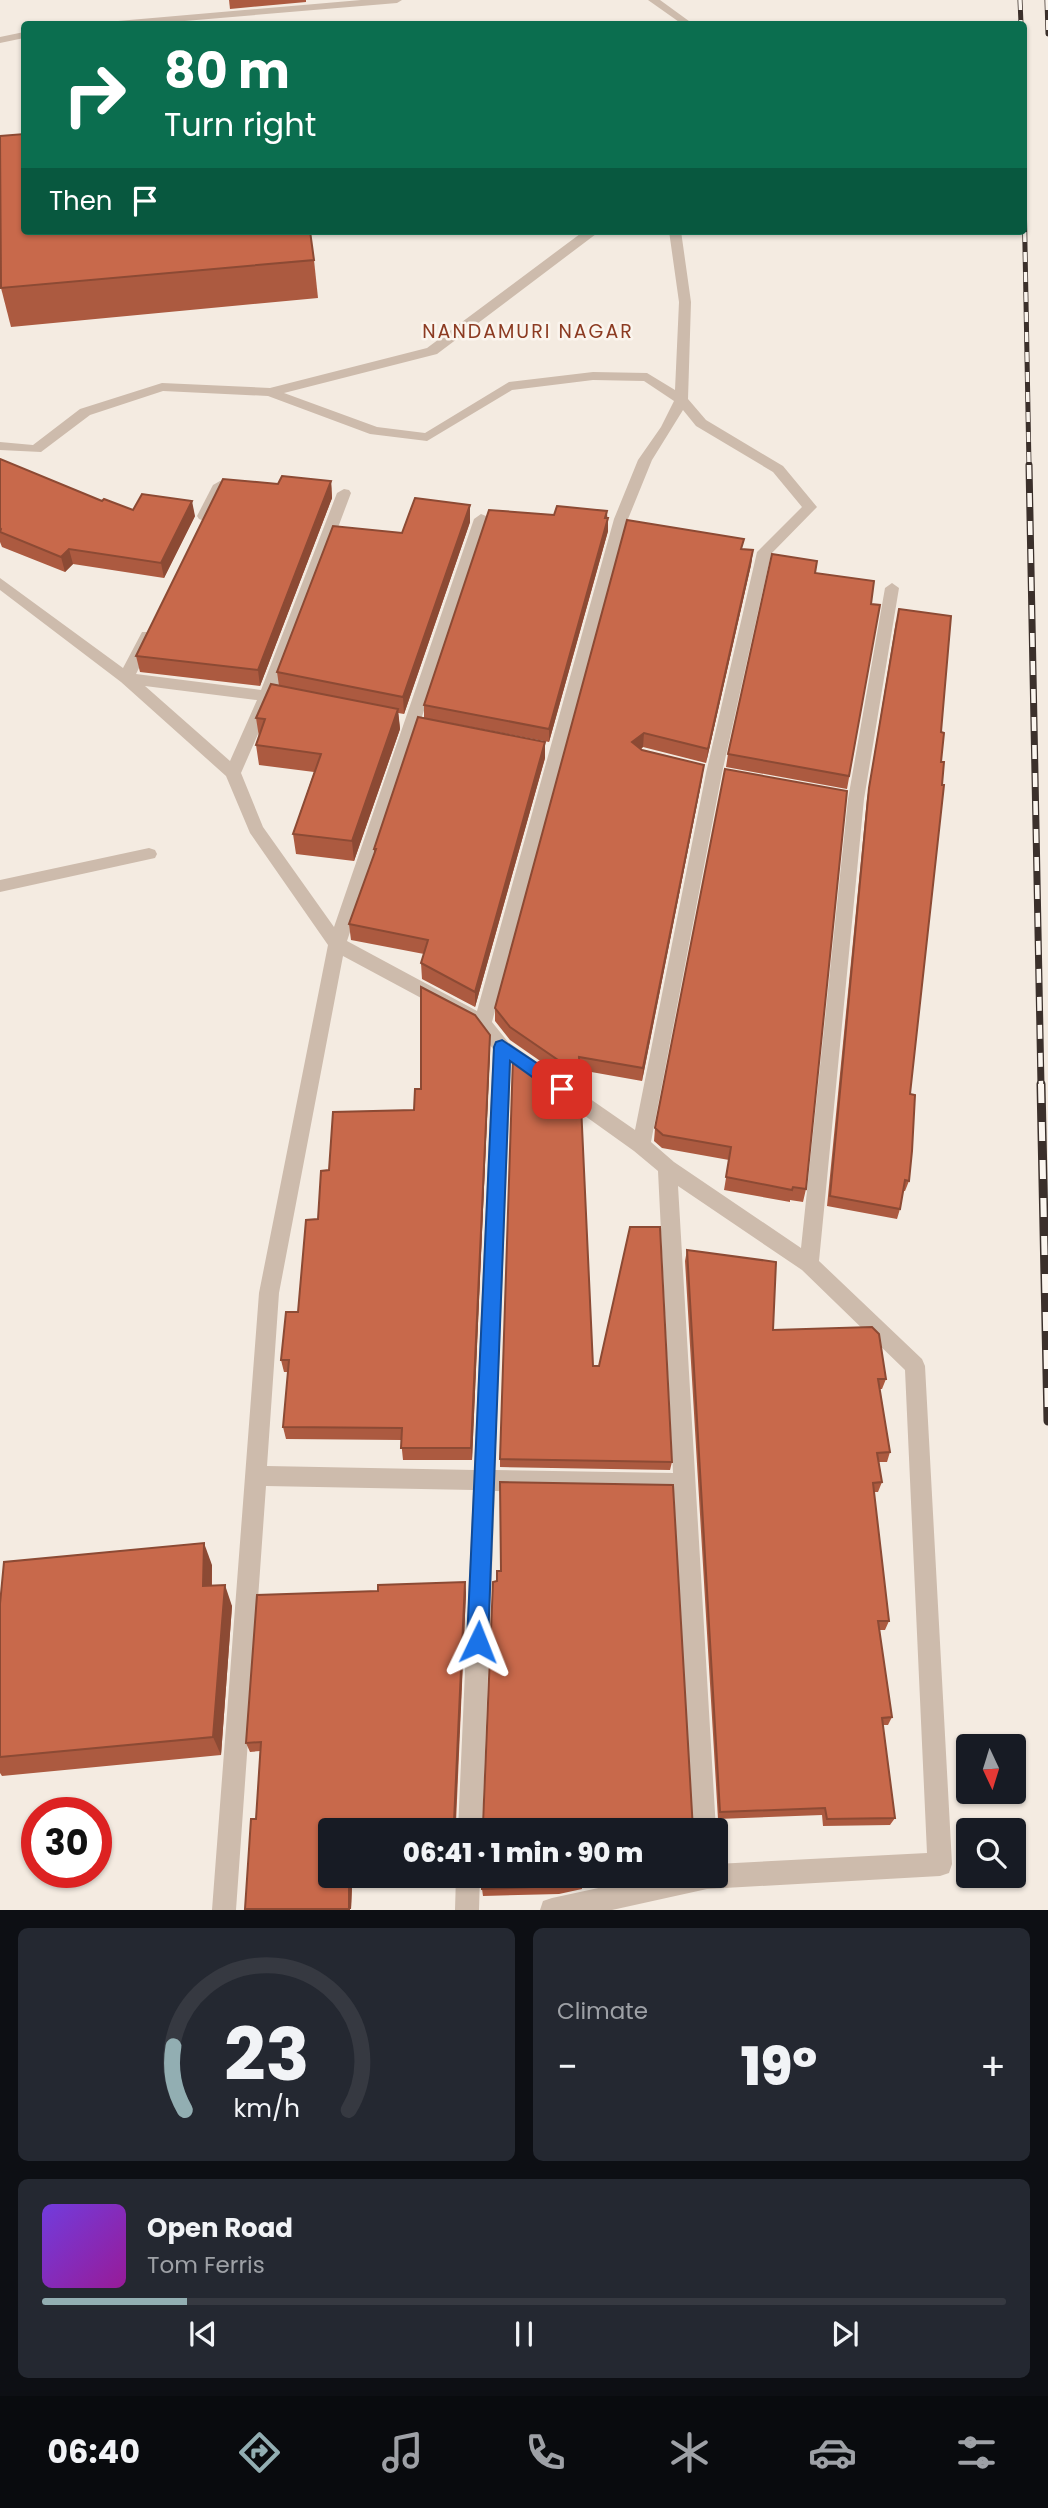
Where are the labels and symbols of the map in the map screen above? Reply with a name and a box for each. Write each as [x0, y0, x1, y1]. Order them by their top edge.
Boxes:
district label: NANDAMURI NAGAR [422, 318, 634, 345]
pin [532, 1059, 592, 1119]
position arrow [441, 1605, 515, 1679]
north arrow [956, 1734, 1026, 1804]
speed limit sign: 30 [21, 1797, 112, 1888]

